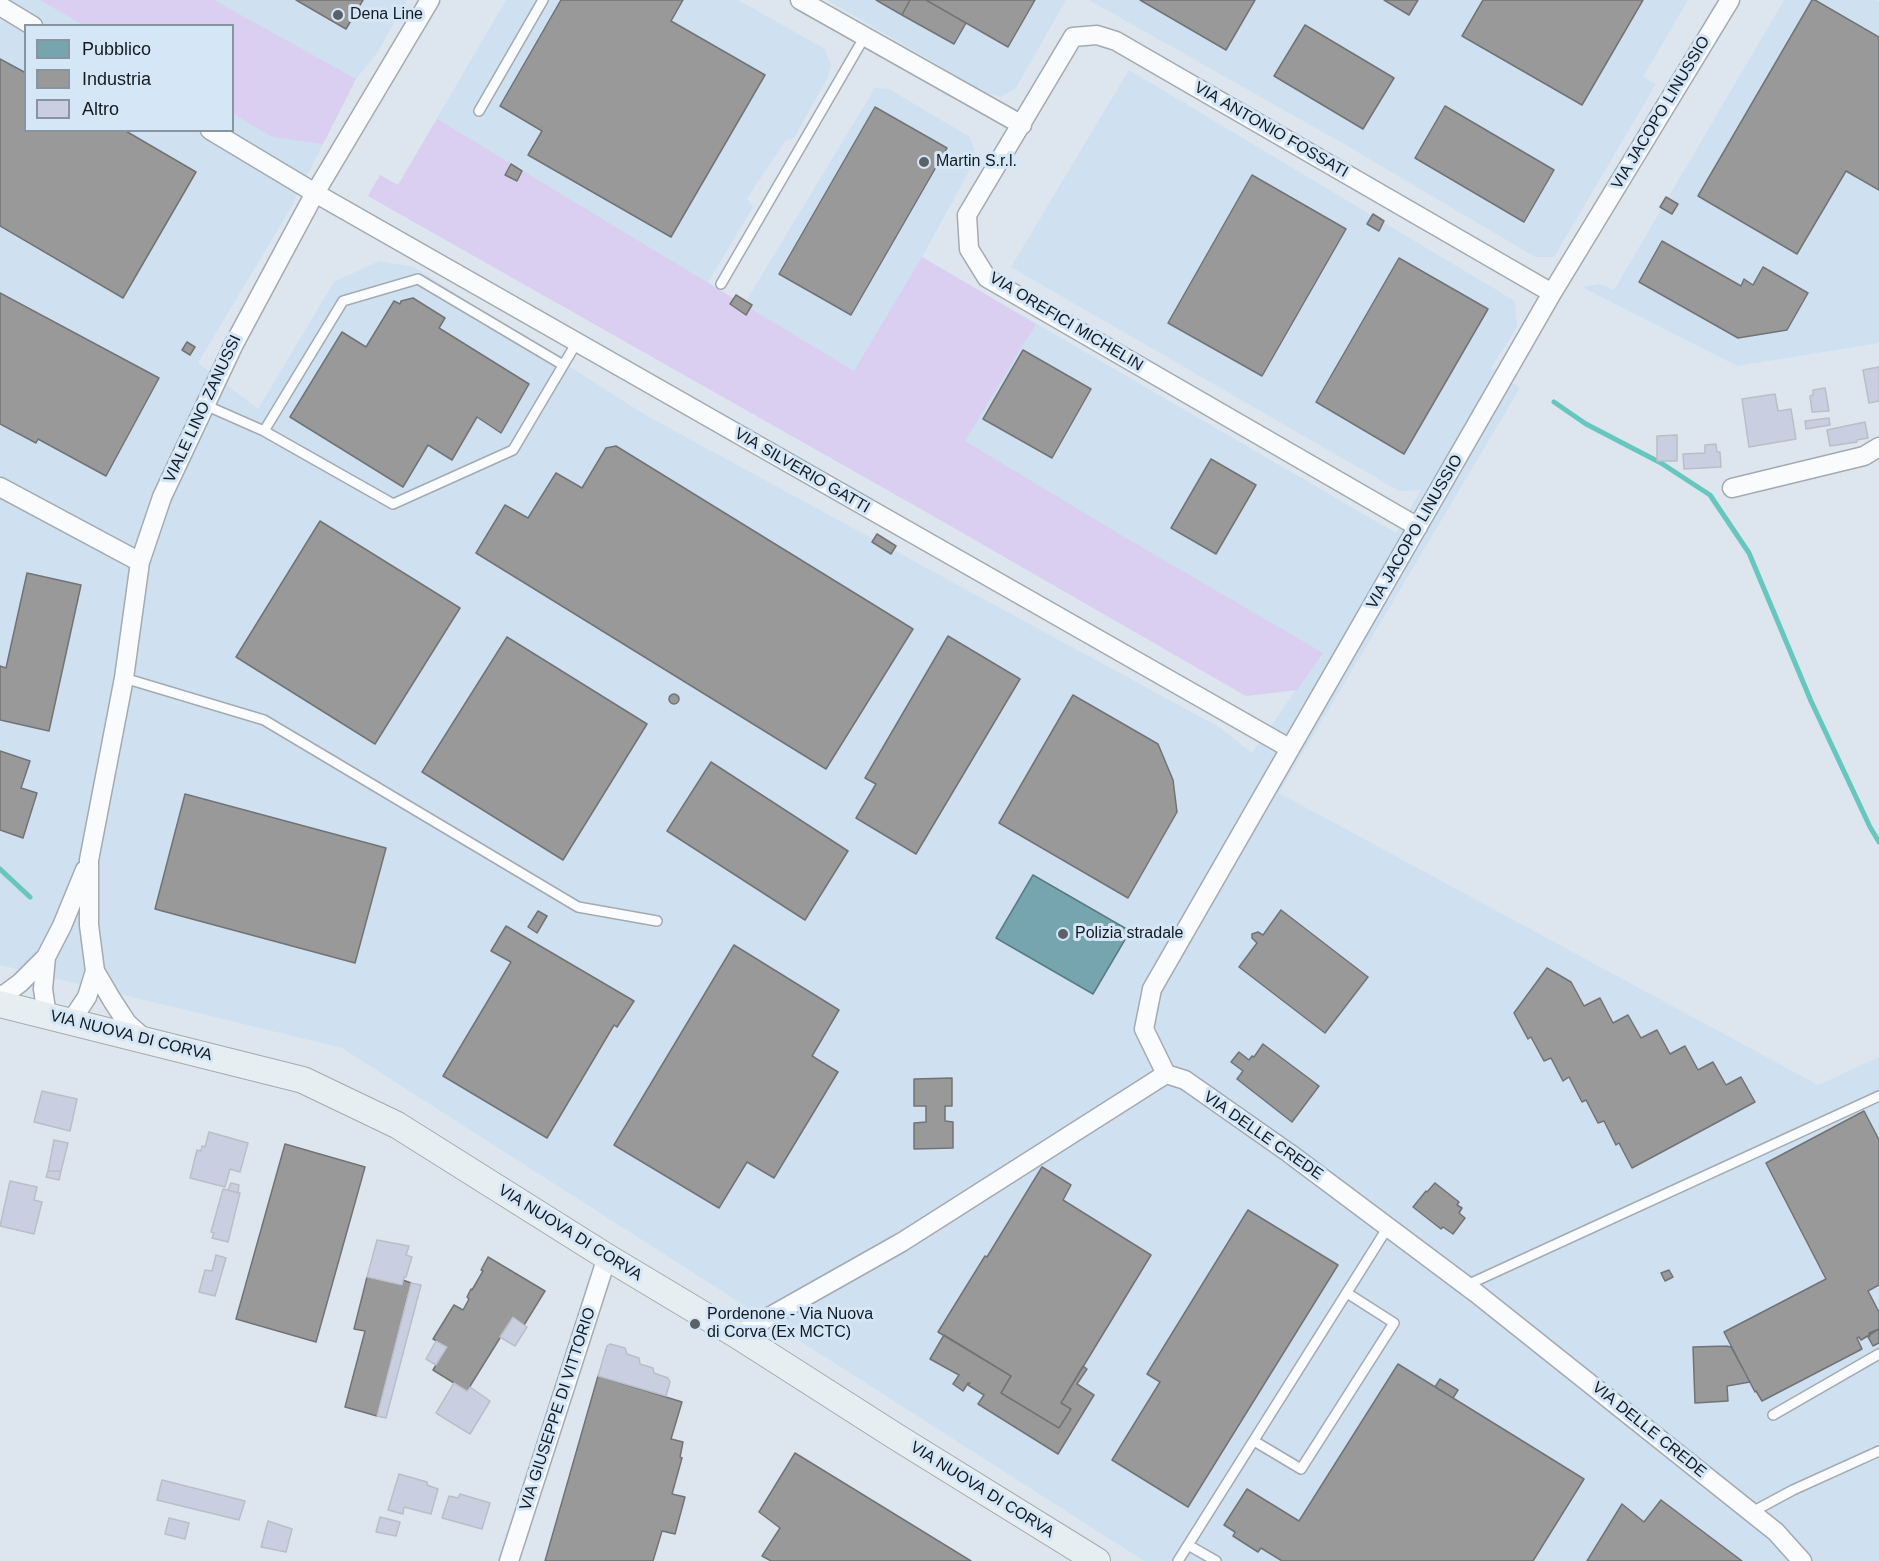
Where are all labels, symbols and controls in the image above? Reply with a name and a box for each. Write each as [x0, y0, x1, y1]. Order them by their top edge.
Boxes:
place label: Dena Line [350, 5, 423, 25]
marker: Dena Line [331, 8, 345, 22]
legend [24, 24, 234, 132]
street label: VIA JACOPO LINUSSIO [1608, 33, 1714, 193]
text: Pubblico [82, 39, 151, 59]
text: Industria [82, 69, 151, 89]
street label: VIA ANTONIO FOSSATI [1191, 78, 1351, 182]
text: Altro [82, 99, 119, 119]
place label: Martin S.r.l. [936, 152, 1017, 172]
marker: Martin S.r.l. [917, 155, 931, 169]
street label: VIA OREFICI MICHELIN [986, 268, 1146, 376]
street label: VIALE LINO ZANUSSI [160, 332, 246, 486]
street label: VIA SILVERIO GATTI [731, 424, 873, 518]
street label: VIA JACOPO LINUSSIO [1363, 451, 1467, 613]
place label: Polizia stradale [1075, 924, 1184, 944]
marker: Polizia stradale [1056, 927, 1070, 941]
street label: VIA NUOVA DI CORVA [48, 1007, 214, 1065]
street label: VIA DELLE CREDE [1200, 1088, 1326, 1184]
street label: VIA NUOVA DI CORVA [494, 1181, 646, 1285]
street label: VIA GIUSEPPE DI VITTORIO [516, 1305, 600, 1513]
place label: Pordenone - Via Nuova di Corva (Ex MCTC) [707, 1305, 873, 1343]
marker: Pordenone - Via Nuova di Corva (Ex MCTC) [688, 1317, 702, 1331]
street label: VIA DELLE CREDE [1588, 1378, 1710, 1482]
street label: VIA NUOVA DI CORVA [906, 1438, 1058, 1542]

